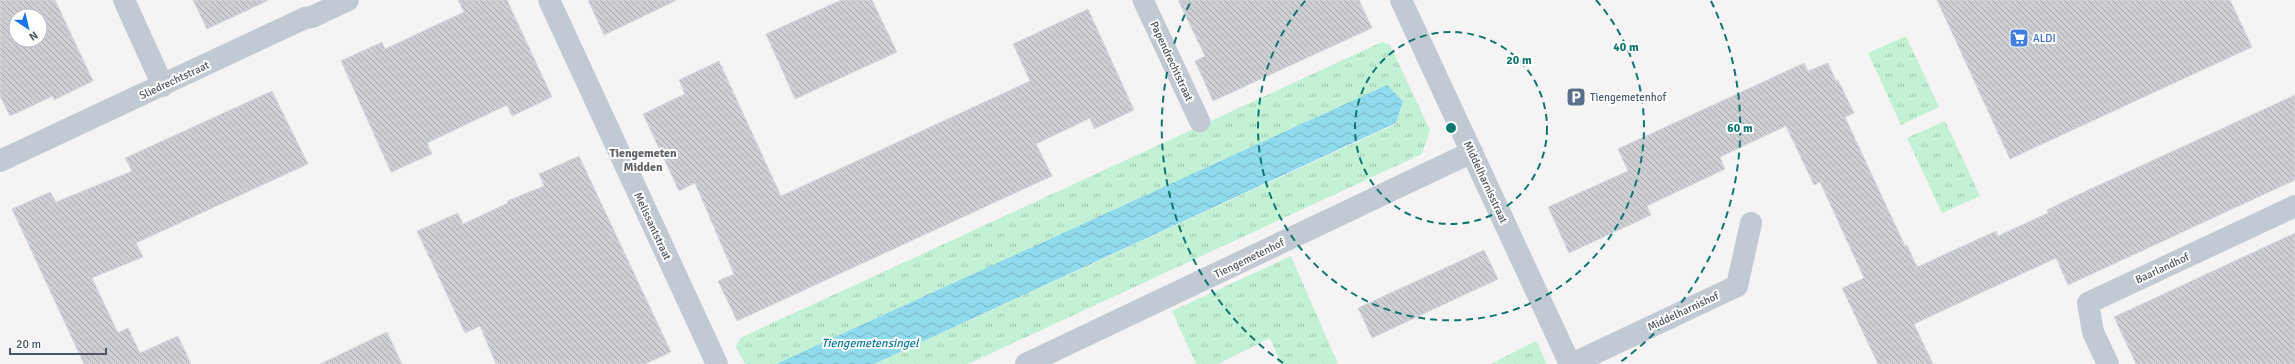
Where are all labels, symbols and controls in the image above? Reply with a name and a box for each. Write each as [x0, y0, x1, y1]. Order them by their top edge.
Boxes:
north arrow [8, 8, 48, 48]
street label: Papendrechtstraat [1147, 19, 1196, 103]
supermarket icon: ALDI [2008, 27, 2030, 49]
text: N [27, 28, 40, 43]
place label: ALDI [2033, 32, 2056, 45]
text: 40 m [1613, 40, 1639, 55]
text: 20 m [1506, 53, 1532, 68]
street label: Sliedrechtstraat [137, 59, 211, 102]
parking icon: Tiengemetenhof [1565, 86, 1587, 108]
place label: Tiengemetenhof [1590, 91, 1667, 104]
centre of rings [1444, 121, 1458, 135]
text: 60 m [1727, 121, 1753, 136]
street label: Middelharnisstraat [1461, 139, 1510, 226]
district label: Tiengemeten Midden [609, 146, 677, 175]
street label: Melissantstraat [631, 190, 674, 262]
street label: Tiengemetenhof [1212, 235, 1287, 281]
street label: Baarlandhof [2133, 250, 2192, 287]
street label: Middelharnishof [1646, 289, 1722, 334]
scale bar [10, 330, 106, 356]
water label: Tiengemetensingel [821, 336, 920, 351]
text: 20 m [16, 337, 41, 352]

